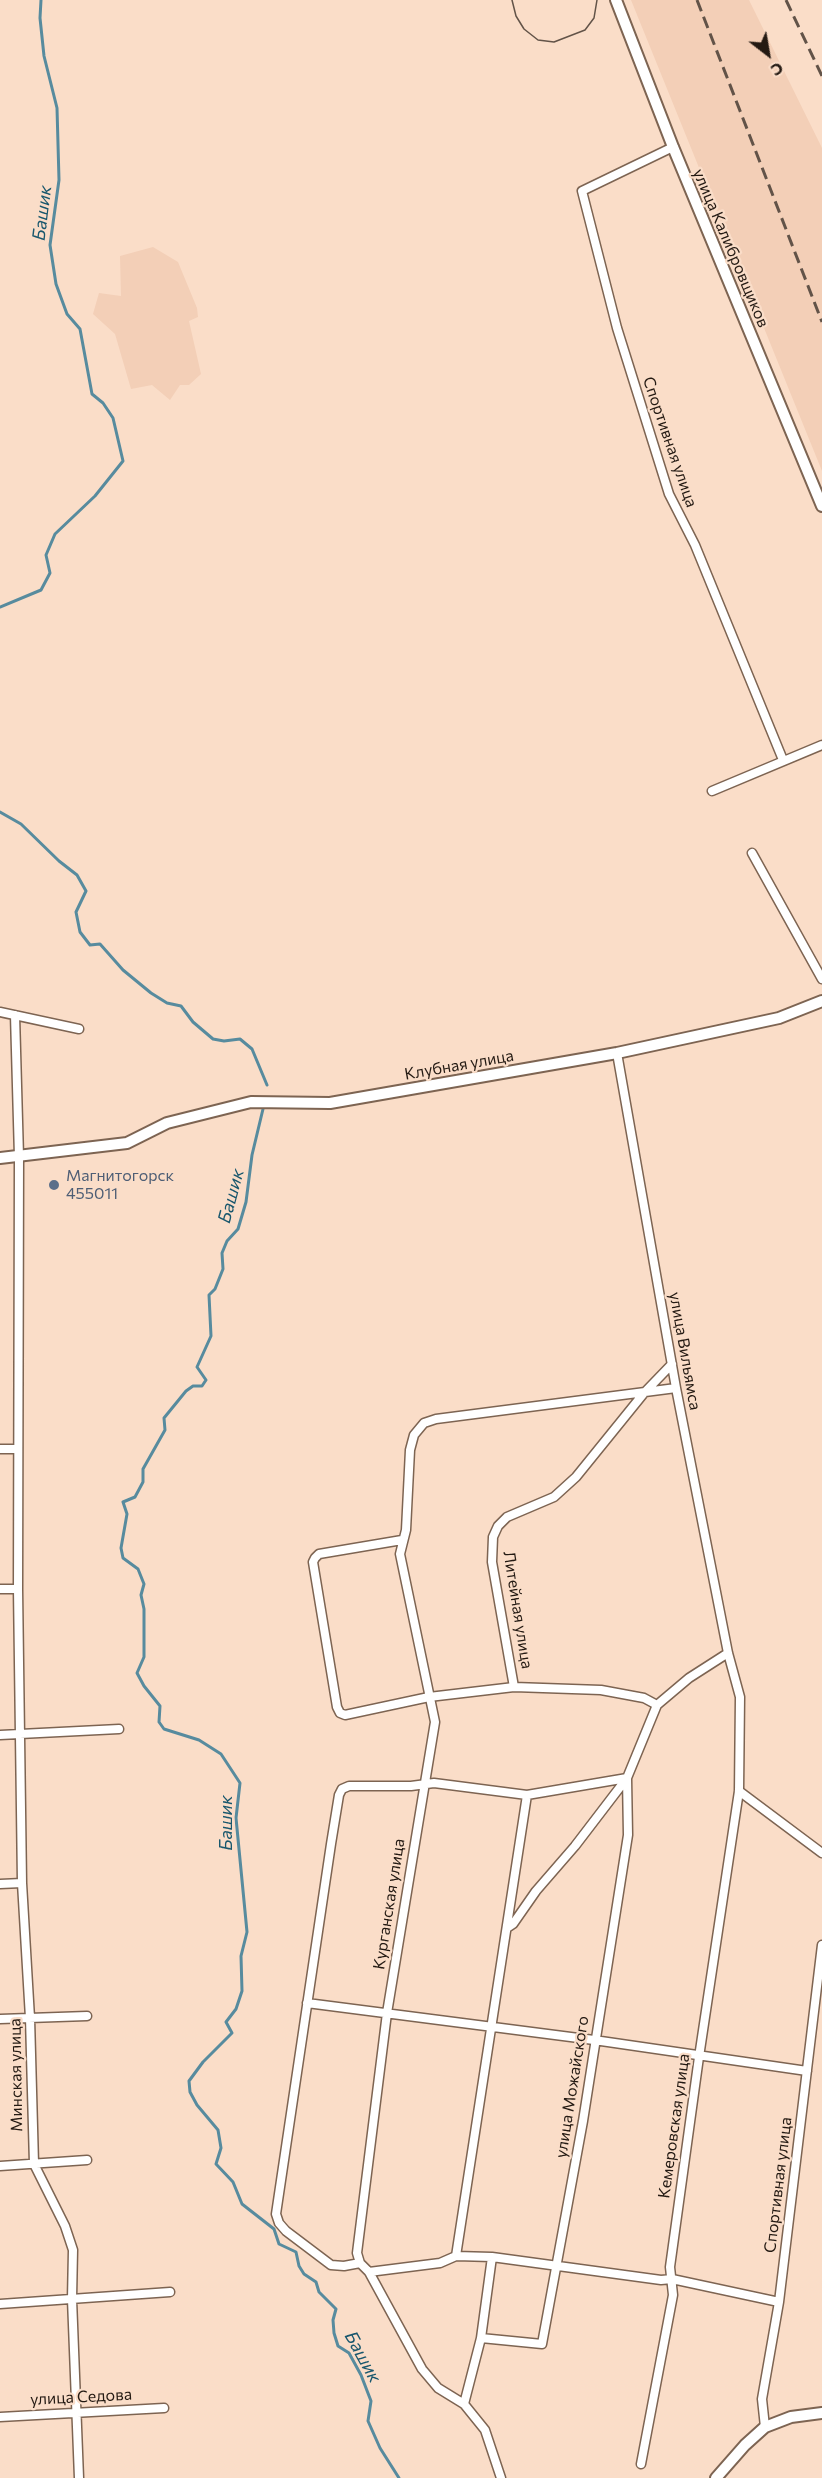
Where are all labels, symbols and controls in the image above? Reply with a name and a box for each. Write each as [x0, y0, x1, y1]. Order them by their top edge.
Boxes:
north arrow [738, 24, 798, 84]
text: С [768, 59, 787, 81]
street label: улица Калибровщиков [689, 166, 773, 330]
water label: Башик [28, 184, 56, 242]
street label: Спортивная улица [639, 374, 701, 510]
street label: Клубная улица [403, 1046, 515, 1084]
place label: Магнитогорск 455011 [66, 1166, 174, 1204]
water label: Башик [213, 1166, 249, 1226]
marker: Магнитогорск 455011 [47, 1178, 61, 1192]
street label: улица Вильямса [665, 1290, 705, 1412]
street label: Литейная улица [499, 1550, 537, 1670]
water label: Башик [215, 1795, 237, 1851]
street label: Курганская улица [369, 1837, 409, 1971]
street label: улица Можайского [551, 2015, 593, 2159]
street label: Минская улица [5, 2018, 27, 2132]
street label: Кемеровская улица [654, 2052, 694, 2200]
street label: Спортивная улица [760, 2116, 796, 2254]
water label: Башик [340, 2327, 386, 2387]
street label: улица Седова [30, 2385, 132, 2409]

